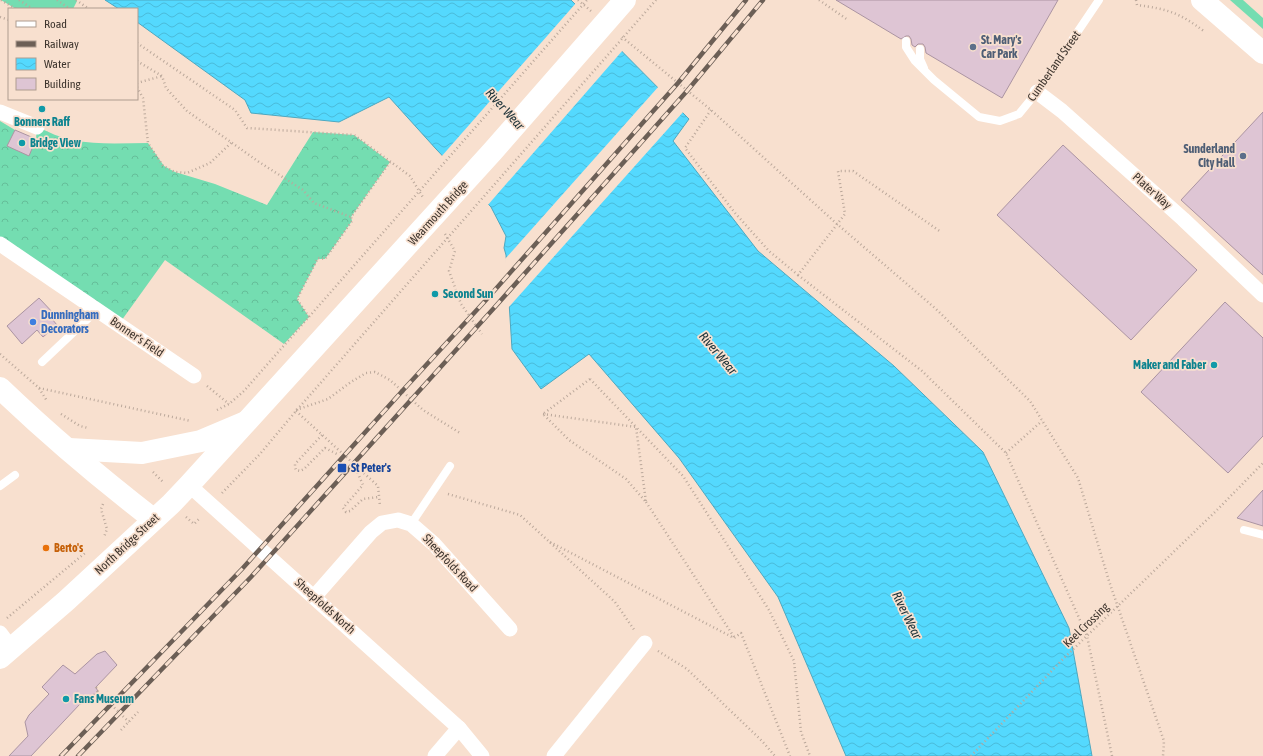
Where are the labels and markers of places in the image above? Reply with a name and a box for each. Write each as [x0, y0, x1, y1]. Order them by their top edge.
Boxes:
place label: St. Mary's Car Park [981, 33, 1022, 61]
marker: St. Mary's Car Park [968, 42, 978, 52]
marker: Bonners Raff [37, 104, 47, 114]
place label: Bonners Raff [14, 115, 70, 129]
place label: Bridge View [30, 136, 82, 150]
marker: Bridge View [17, 138, 27, 148]
place label: Sunderland City Hall [1183, 142, 1236, 170]
marker: Sunderland City Hall [1238, 151, 1248, 161]
place label: Second Sun [443, 287, 493, 301]
marker: Second Sun [430, 289, 440, 299]
place label: Dunningham Decorators [41, 308, 99, 336]
marker: Dunningham Decorators [28, 317, 38, 327]
place label: Maker and Faber [1133, 358, 1206, 372]
marker: Maker and Faber [1209, 360, 1219, 370]
place label: St Peter's [351, 461, 392, 475]
marker: St Peter's [336, 462, 348, 474]
place label: Berto's [54, 541, 84, 555]
marker: Berto's [41, 543, 51, 553]
place label: Fans Museum [74, 692, 134, 706]
marker: Fans Museum [61, 694, 71, 704]

